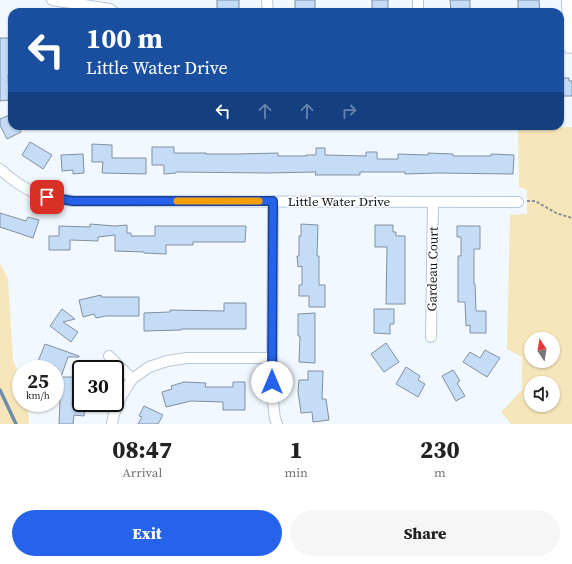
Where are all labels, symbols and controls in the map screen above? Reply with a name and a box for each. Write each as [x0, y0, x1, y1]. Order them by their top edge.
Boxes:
text: 100 m [86, 19, 163, 57]
icon: left [20, 24, 72, 76]
text: Little Water Drive [86, 55, 228, 80]
icon: left [212, 100, 234, 122]
icon: ahead [254, 100, 276, 122]
icon: ahead [296, 100, 318, 122]
icon: right [338, 100, 360, 122]
pin [30, 180, 64, 214]
icon: arrive [36, 186, 58, 208]
street label: Little Water Drive [288, 193, 391, 210]
street label: Gardeau Court [423, 226, 442, 311]
north arrow [524, 332, 560, 368]
map controls [524, 332, 560, 412]
speed limit sign: 30 [72, 360, 124, 412]
position arrow [251, 361, 293, 403]
text: 25 [27, 367, 49, 395]
button: sound [524, 376, 560, 412]
text: km/h [26, 389, 50, 402]
text: 08:47 [112, 433, 172, 466]
text: 1 [290, 433, 303, 466]
text: 230 [420, 433, 460, 466]
text: Arrival [122, 464, 162, 481]
text: min [284, 464, 308, 481]
text: m [434, 464, 446, 481]
button: Exit [12, 510, 282, 556]
button: Share [290, 510, 560, 556]

